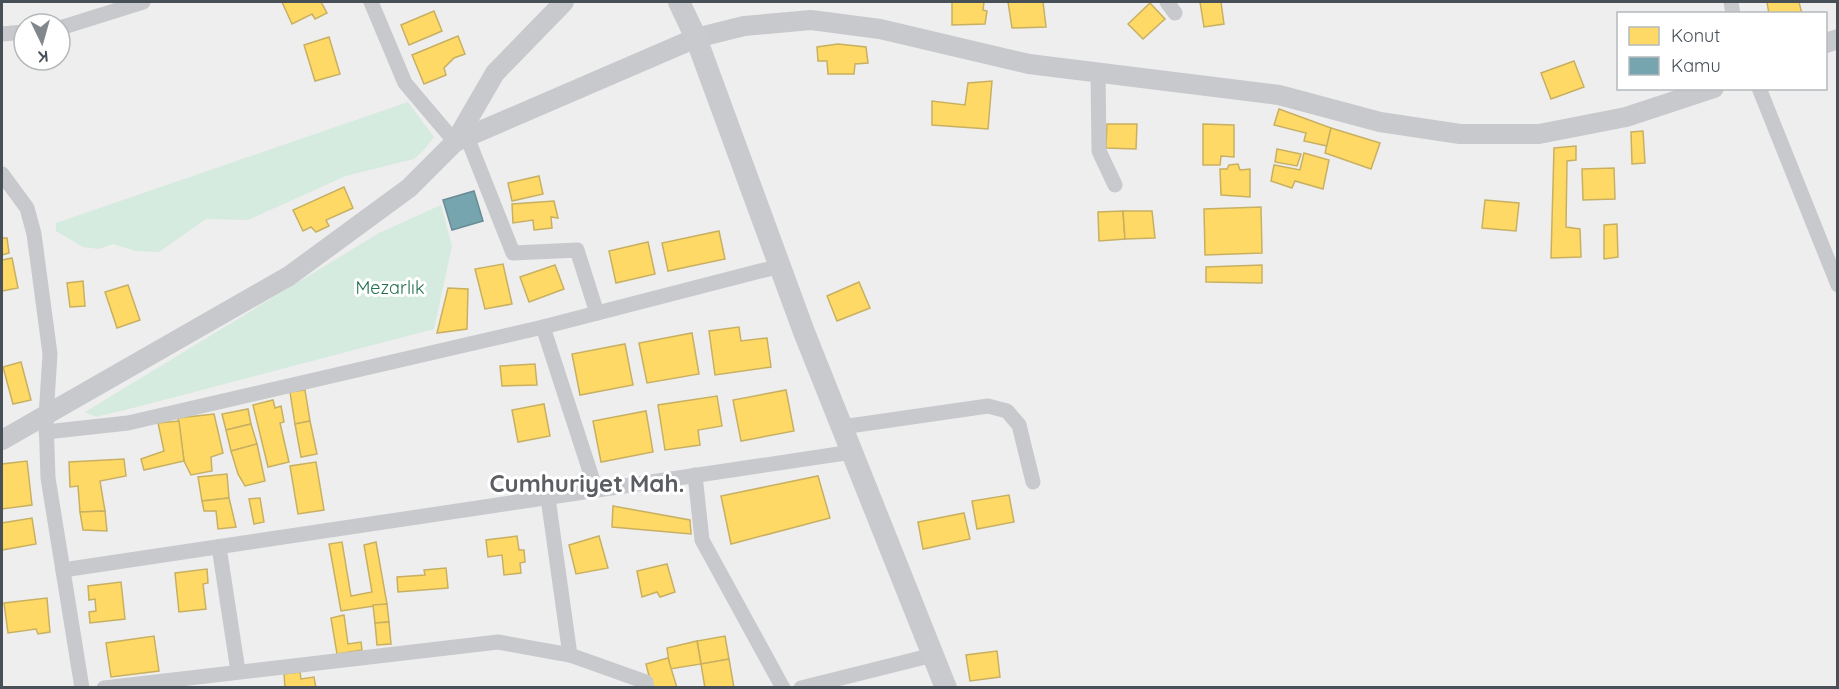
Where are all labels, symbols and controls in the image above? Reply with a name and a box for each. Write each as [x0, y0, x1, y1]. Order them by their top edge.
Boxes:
north arrow [12, 12, 72, 72]
legend [1617, 12, 1827, 90]
text: Konut [1671, 24, 1720, 47]
text: K [37, 47, 49, 67]
text: Kamu [1671, 54, 1721, 77]
park label: Mezarlık [355, 276, 425, 299]
district label: Cumhuriyet Mah. [490, 468, 684, 498]

